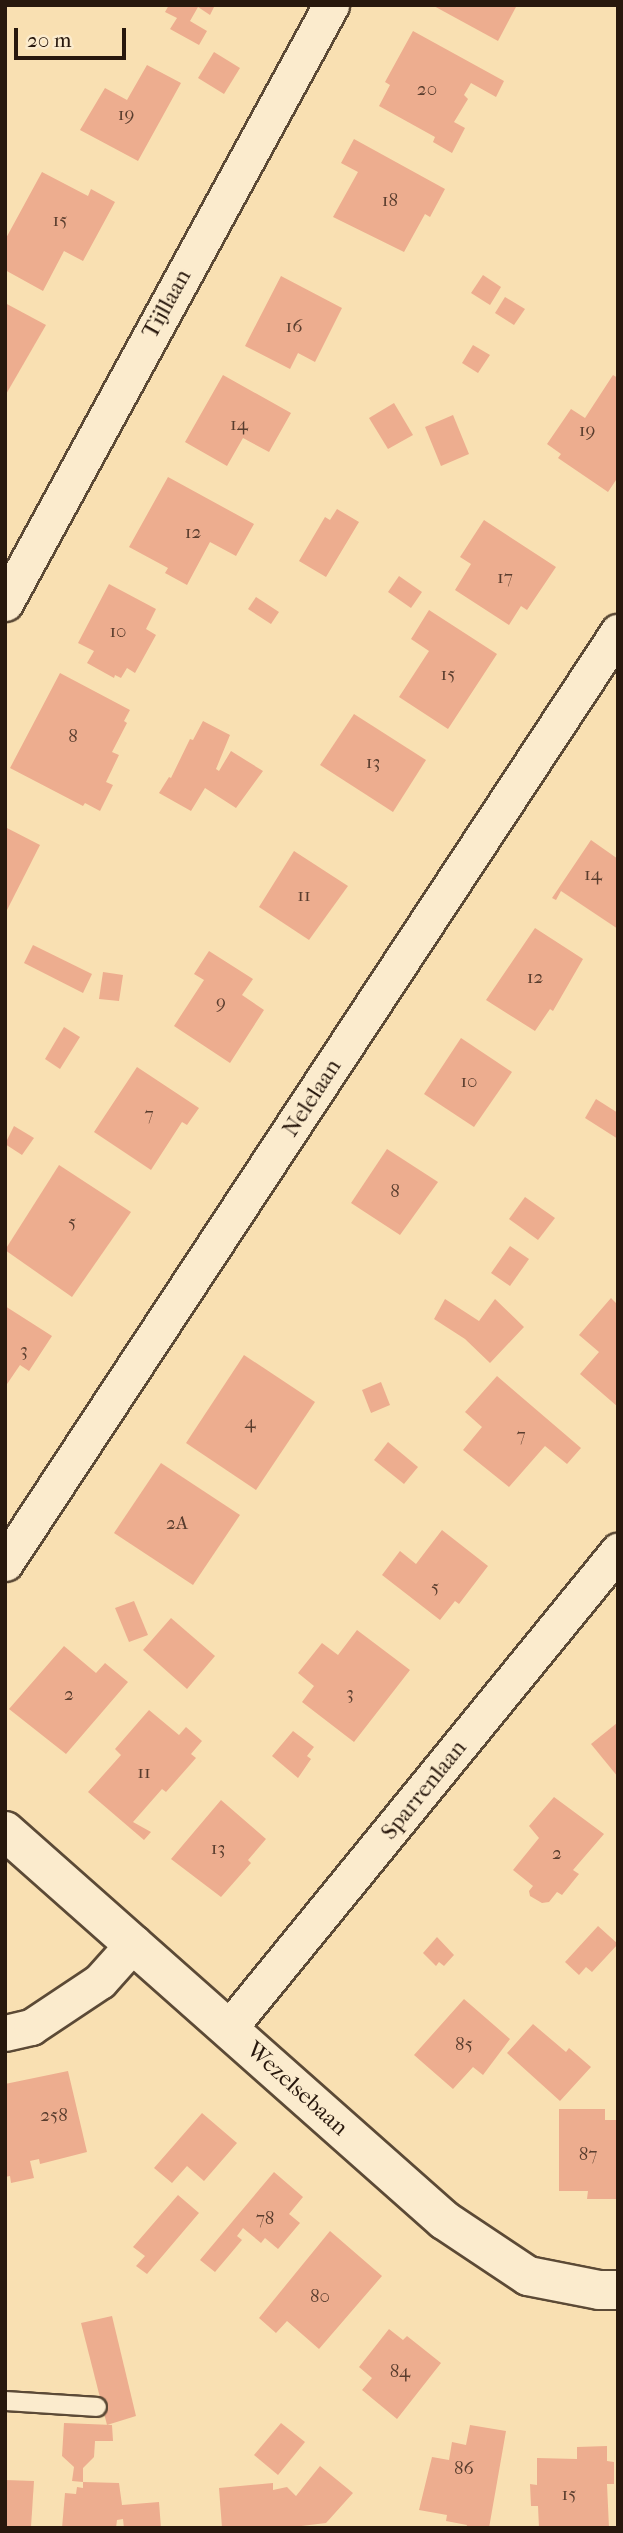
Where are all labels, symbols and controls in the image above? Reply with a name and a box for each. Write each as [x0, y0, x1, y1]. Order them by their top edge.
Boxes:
scale bar [18, 14, 130, 58]
text: 20 m [27, 28, 71, 52]
house number: 20 [417, 79, 437, 101]
house number: 19 [118, 104, 134, 126]
house number: 18 [382, 190, 398, 212]
house number: 15 [53, 210, 67, 232]
street label: Tijllaan [137, 265, 197, 343]
house number: 16 [286, 316, 302, 338]
house number: 14 [230, 414, 248, 436]
house number: 19 [579, 420, 595, 442]
house number: 12 [185, 522, 201, 544]
house number: 17 [497, 567, 513, 589]
house number: 10 [109, 621, 127, 643]
house number: 15 [441, 664, 455, 686]
house number: 8 [68, 726, 78, 748]
house number: 13 [366, 752, 380, 774]
house number: 14 [584, 864, 602, 886]
house number: 11 [297, 885, 311, 907]
house number: 12 [527, 967, 543, 989]
house number: 9 [216, 992, 226, 1014]
street label: Nelelaan [277, 1054, 347, 1142]
house number: 10 [460, 1071, 478, 1093]
house number: 7 [144, 1104, 154, 1126]
house number: 8 [390, 1181, 400, 1203]
house number: 5 [68, 1212, 76, 1234]
house number: 3 [20, 1340, 28, 1362]
house number: 4 [244, 1412, 256, 1434]
house number: 7 [516, 1425, 526, 1447]
house number: 2A [166, 1513, 188, 1535]
house number: 5 [431, 1577, 439, 1599]
house number: 3 [346, 1683, 354, 1705]
house number: 2 [64, 1684, 74, 1706]
street label: Sparrenlaan [375, 1735, 473, 1845]
house number: 11 [137, 1762, 151, 1784]
house number: 13 [211, 1838, 225, 1860]
house number: 2 [552, 1843, 562, 1865]
house number: 85 [455, 2034, 473, 2056]
street label: Wezelsebaan [241, 2036, 353, 2142]
house number: 258 [40, 2105, 68, 2127]
house number: 87 [579, 2144, 597, 2166]
house number: 78 [256, 2208, 274, 2230]
house number: 80 [310, 2286, 330, 2308]
house number: 84 [390, 2361, 410, 2383]
house number: 86 [454, 2458, 474, 2480]
house number: 15 [562, 2484, 576, 2506]

